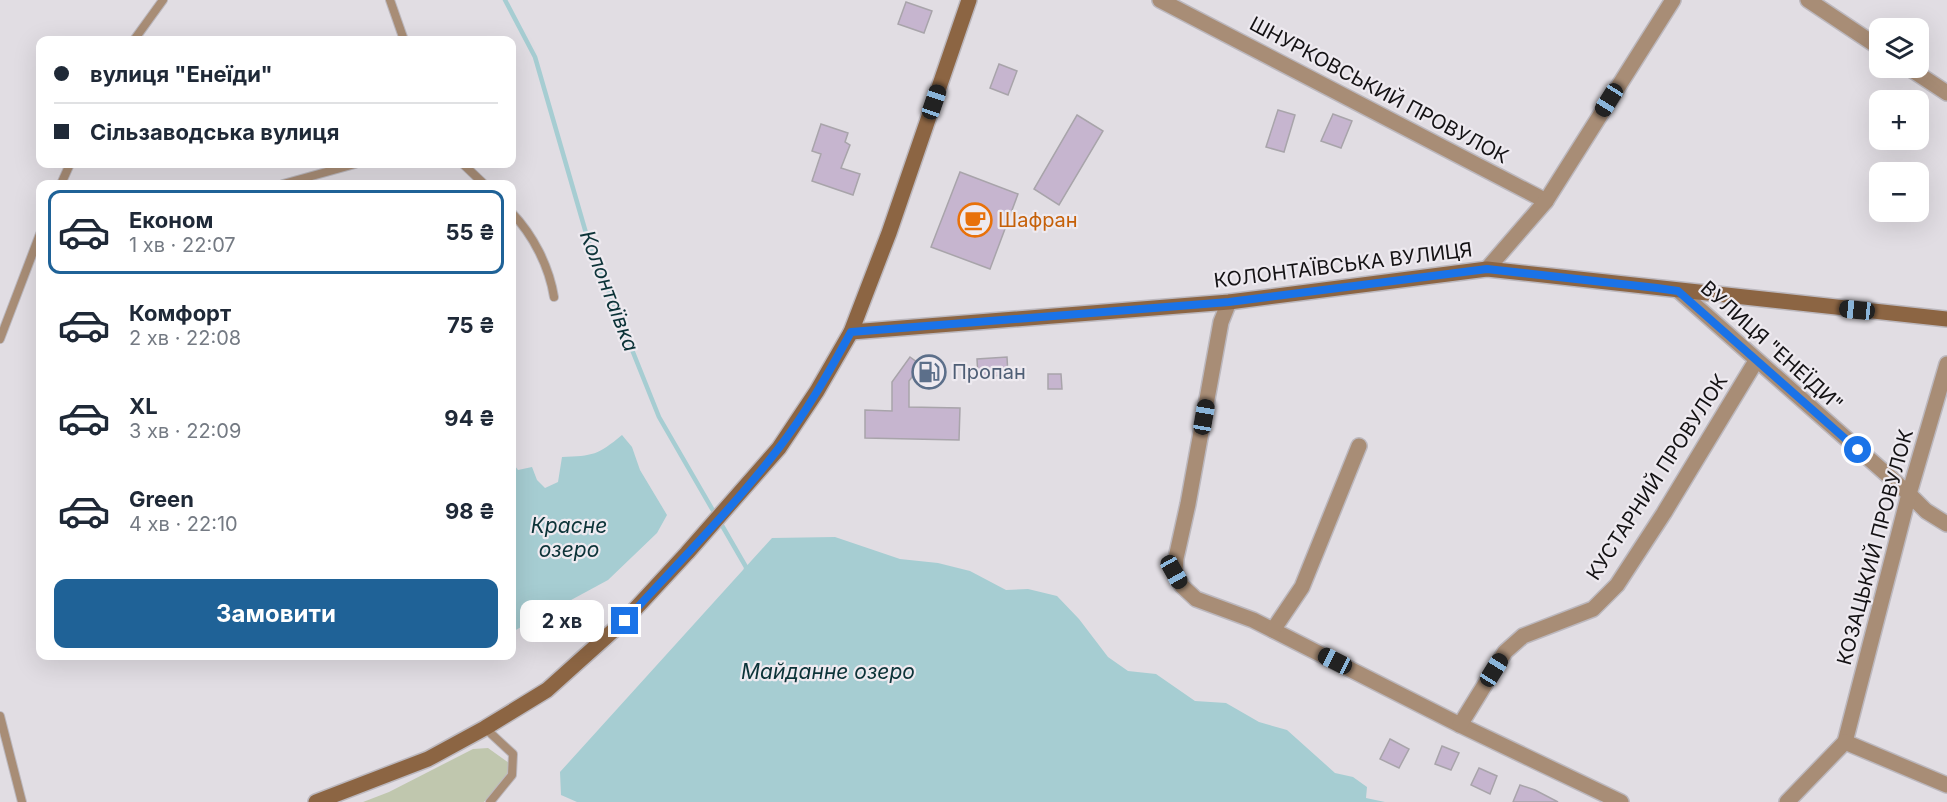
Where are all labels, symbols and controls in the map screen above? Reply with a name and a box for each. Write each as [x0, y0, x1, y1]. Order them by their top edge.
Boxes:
street label: ШНУРКОВСЬКИЙ ПРОВУЛОК [1246, 11, 1513, 169]
map controls [1869, 18, 1929, 222]
button: layers [1869, 18, 1929, 78]
text: вулиця "Енеїди" [90, 61, 273, 87]
car [1592, 80, 1626, 120]
car [920, 82, 948, 122]
button: + [1869, 90, 1929, 150]
text: Сільзаводська вулиця [90, 119, 339, 145]
button: − [1869, 162, 1929, 222]
cafe icon: Шафран [957, 202, 993, 238]
icon: car [57, 205, 111, 259]
text: Економ [129, 207, 213, 233]
place label: Шафран [998, 208, 1078, 232]
text: 55 ₴ [445, 219, 495, 245]
water label: Колонтаївка [575, 227, 644, 355]
text: 1 хв · 22:07 [129, 233, 236, 257]
street label: КОЛОНТАЇВСЬКА ВУЛИЦЯ [1212, 237, 1474, 293]
street label: ВУЛИЦЯ "ЕНЕЇДИ" [1696, 276, 1848, 416]
icon: car [57, 298, 111, 352]
car [1838, 299, 1876, 321]
text: Комфорт [129, 300, 231, 326]
text: 75 ₴ [447, 312, 495, 338]
text: 2 хв · 22:08 [129, 326, 241, 350]
fuel station icon: Пропан [911, 354, 947, 390]
place label: Пропан [952, 360, 1026, 384]
street label: КУСТАРНИЙ ПРОВУЛОК [1581, 369, 1733, 584]
icon: car [57, 391, 111, 445]
text: XL [129, 393, 158, 419]
car [1192, 398, 1216, 436]
text: 94 ₴ [444, 405, 495, 431]
text: 3 хв · 22:09 [129, 419, 241, 443]
street label: КОЗАЦЬКИЙ ПРОВУЛОК [1831, 426, 1918, 668]
route start [1844, 436, 1871, 463]
icon: car [57, 484, 111, 538]
text: Green [129, 486, 194, 512]
text: 98 ₴ [445, 498, 495, 524]
text: 4 хв · 22:10 [129, 512, 238, 536]
water label: Красне озеро [531, 513, 607, 562]
car [1157, 552, 1191, 592]
button: Замовити [54, 579, 498, 648]
callout: 2 хв [520, 600, 604, 642]
route end [611, 607, 638, 634]
text: 2 хв [542, 609, 582, 633]
car [1315, 645, 1355, 677]
car [1477, 650, 1511, 690]
water label: Майданне озеро [741, 659, 915, 684]

